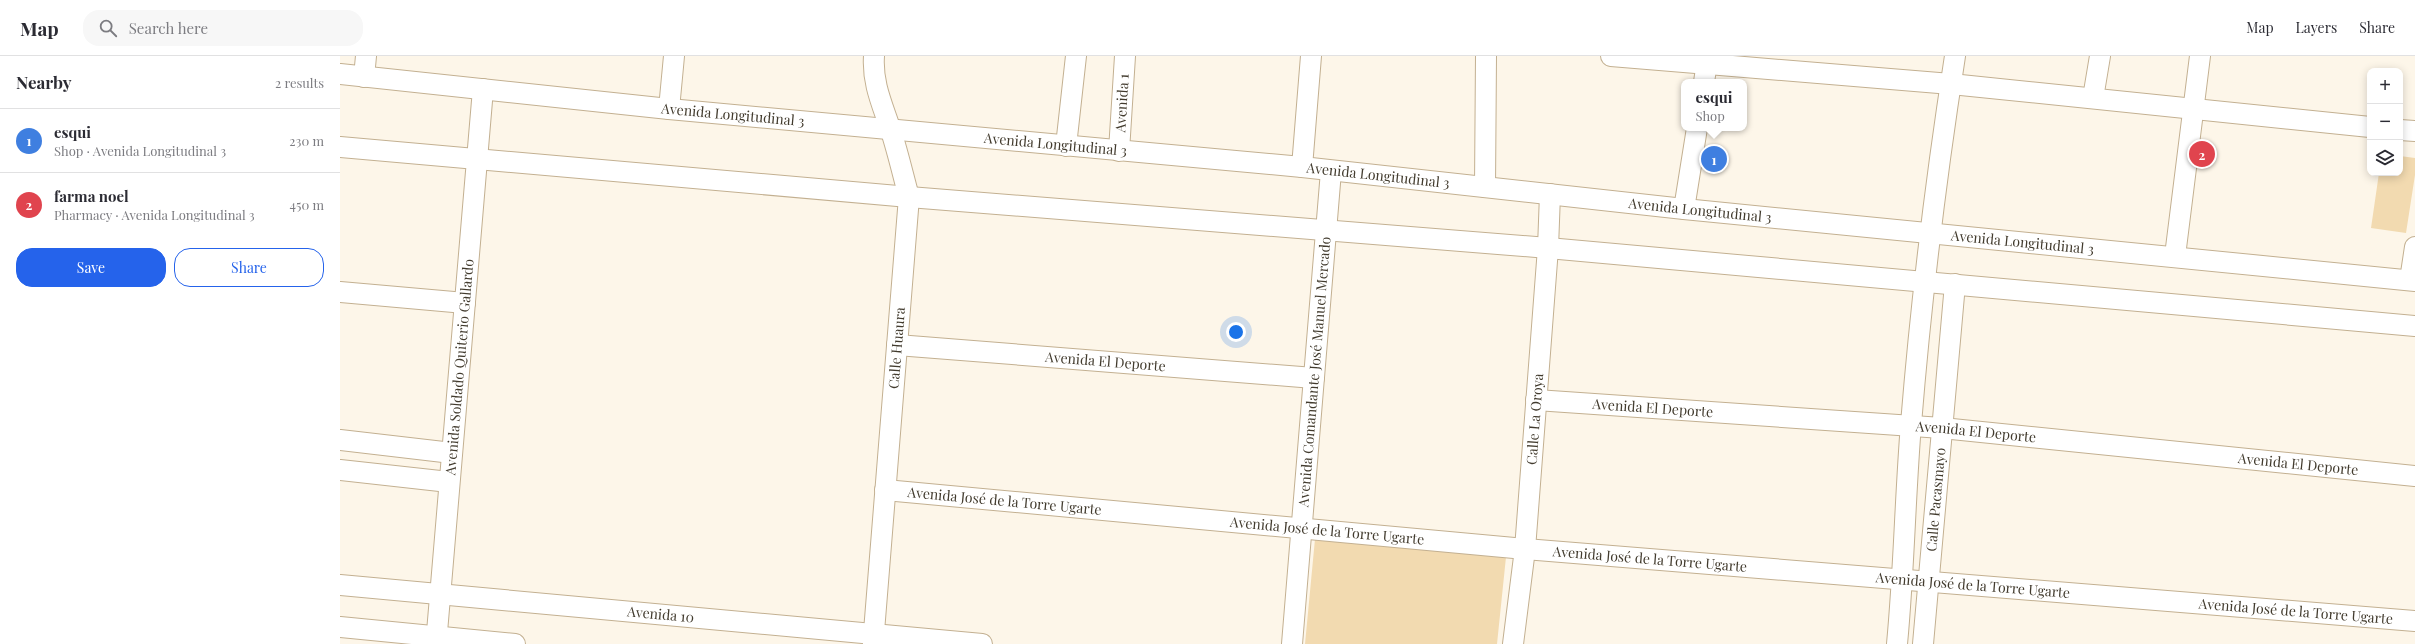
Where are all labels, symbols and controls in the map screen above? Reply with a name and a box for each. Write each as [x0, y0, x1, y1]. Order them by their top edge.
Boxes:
search box [83, 10, 363, 46]
text: Map [20, 15, 59, 41]
icon: search [97, 17, 119, 39]
text: Search here [129, 18, 208, 38]
text: Map [2246, 18, 2274, 37]
text: Layers [2296, 18, 2337, 37]
text: Share [2359, 18, 2395, 37]
map controls [2367, 68, 2403, 176]
button: + [2367, 68, 2403, 104]
text: Nearby [16, 71, 71, 93]
street label: Avenida 1 [1110, 73, 1133, 134]
text: 2 results [275, 74, 324, 91]
popup [1681, 79, 1747, 131]
text: esqui [1695, 87, 1733, 107]
street label: Avenida Longitudinal 3 [659, 98, 805, 130]
button: − [2367, 104, 2403, 140]
text: Shop [1695, 107, 1725, 124]
text: esqui [54, 122, 91, 142]
street label: Avenida Longitudinal 3 [982, 128, 1128, 160]
text: 1 [27, 132, 31, 149]
text: 230 m [289, 132, 324, 149]
pin: 2 [2189, 139, 2215, 169]
button: layers [2367, 140, 2403, 176]
text: Shop · Avenida Longitudinal 3 [54, 142, 226, 159]
pin: 1 [1701, 144, 1727, 174]
street label: Avenida Longitudinal 3 [1305, 157, 1451, 192]
text: farma noel [54, 186, 129, 206]
street label: Avenida Longitudinal 3 [1627, 193, 1773, 227]
text: 2 [26, 196, 32, 213]
text: 450 m [290, 196, 324, 213]
text: Pharmacy · Avenida Longitudinal 3 [54, 206, 255, 223]
street label: Avenida Longitudinal 3 [1949, 225, 2095, 258]
street label: Avenida Comandante José Manuel Mercado [1293, 236, 1335, 509]
button: Save [16, 248, 166, 287]
button: Share [174, 248, 324, 287]
street label: Avenida Soldado Quiterio Gallardo [440, 258, 478, 477]
street label: Calle Huaura [884, 306, 909, 390]
your location [1226, 322, 1246, 342]
street label: Avenida El Deporte [1043, 347, 1166, 375]
street label: Calle La Oroya [1521, 373, 1547, 465]
street label: Avenida El Deporte [1591, 394, 1714, 421]
street label: Avenida El Deporte [1914, 416, 2037, 446]
street label: Calle Pacasmayo [1921, 446, 1949, 552]
street label: Avenida El Deporte [2236, 448, 2359, 479]
street label: Avenida José de la Torre Ugarte [906, 482, 1103, 519]
street label: Avenida José de la Torre Ugarte [1228, 512, 1425, 549]
street label: Avenida José de la Torre Ugarte [1551, 541, 1748, 576]
street label: Avenida José de la Torre Ugarte [1874, 567, 2071, 602]
street label: Avenida José de la Torre Ugarte [2197, 593, 2394, 628]
street label: Avenida 10 [625, 601, 695, 627]

